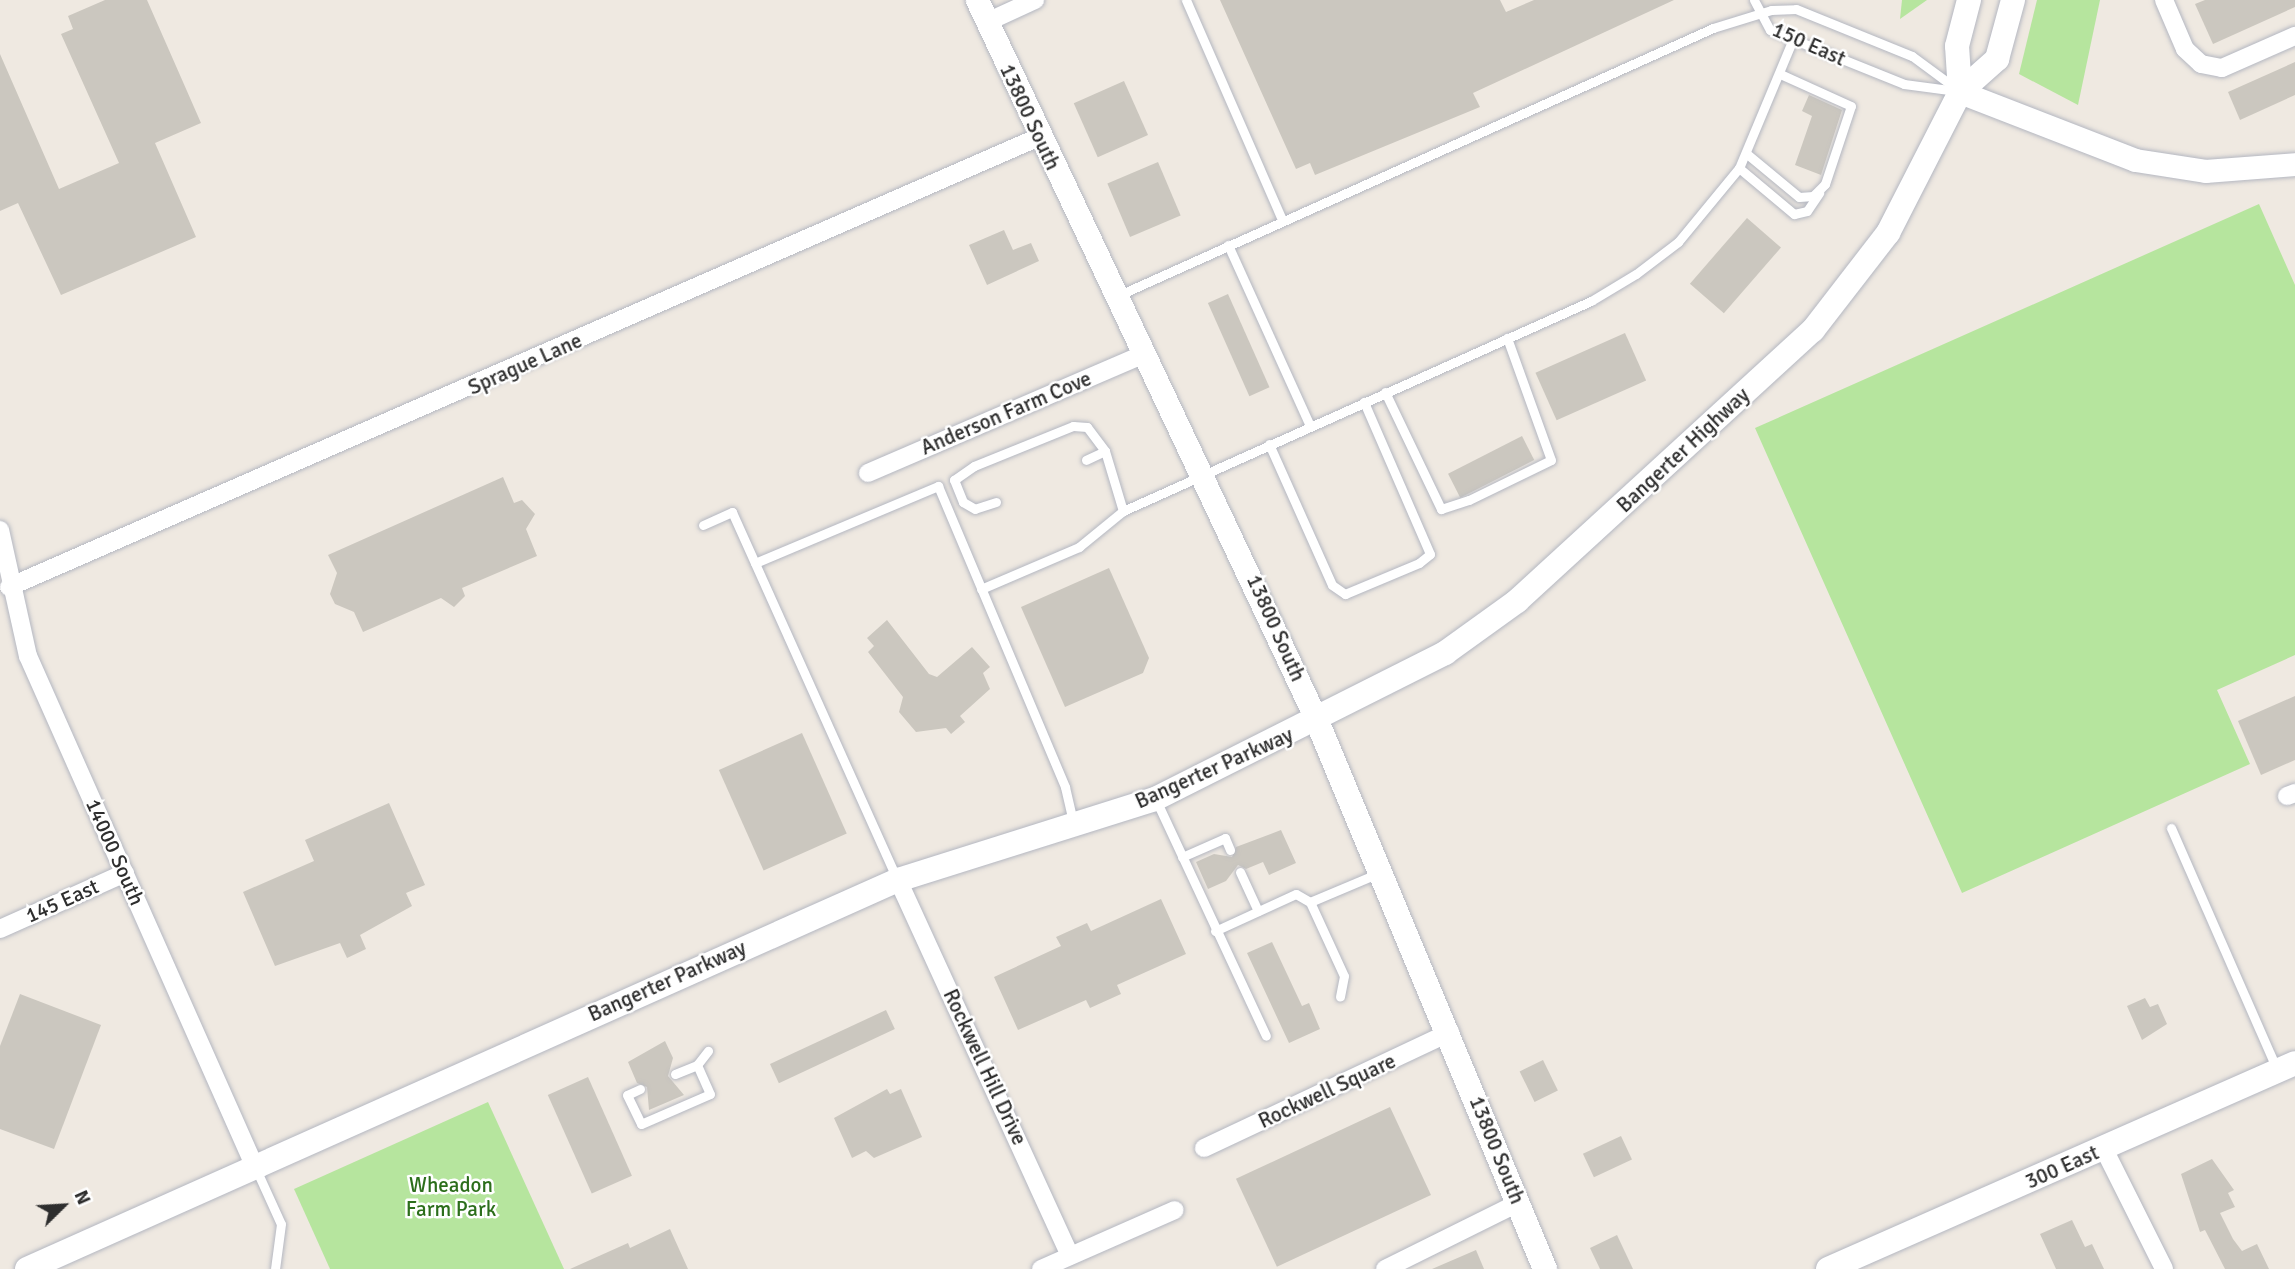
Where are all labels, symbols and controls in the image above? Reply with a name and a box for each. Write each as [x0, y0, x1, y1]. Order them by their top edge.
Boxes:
street label: 150 East [1768, 17, 1850, 71]
street label: 13800 South [994, 60, 1066, 174]
street label: Sprague Lane [464, 328, 586, 400]
street label: Anderson Farm Cove [917, 366, 1095, 460]
street label: Bangerter Highway [1612, 382, 1754, 518]
street label: 13800 South [1241, 571, 1311, 685]
street label: Bangerter Parkway [1131, 722, 1297, 814]
street label: 14000 South [80, 795, 150, 909]
street label: 145 East [21, 874, 103, 928]
street label: Bangerter Parkway [584, 935, 750, 1027]
street label: Rockwell Hill Drive [938, 985, 1032, 1149]
street label: Rockwell Square [1254, 1048, 1400, 1134]
street label: 13800 South [1464, 1092, 1530, 1208]
street label: 300 East [2021, 1140, 2103, 1194]
north arrow [28, 1171, 98, 1241]
park label: Wheadon Farm Park [406, 1172, 496, 1222]
text: N [69, 1187, 96, 1208]

